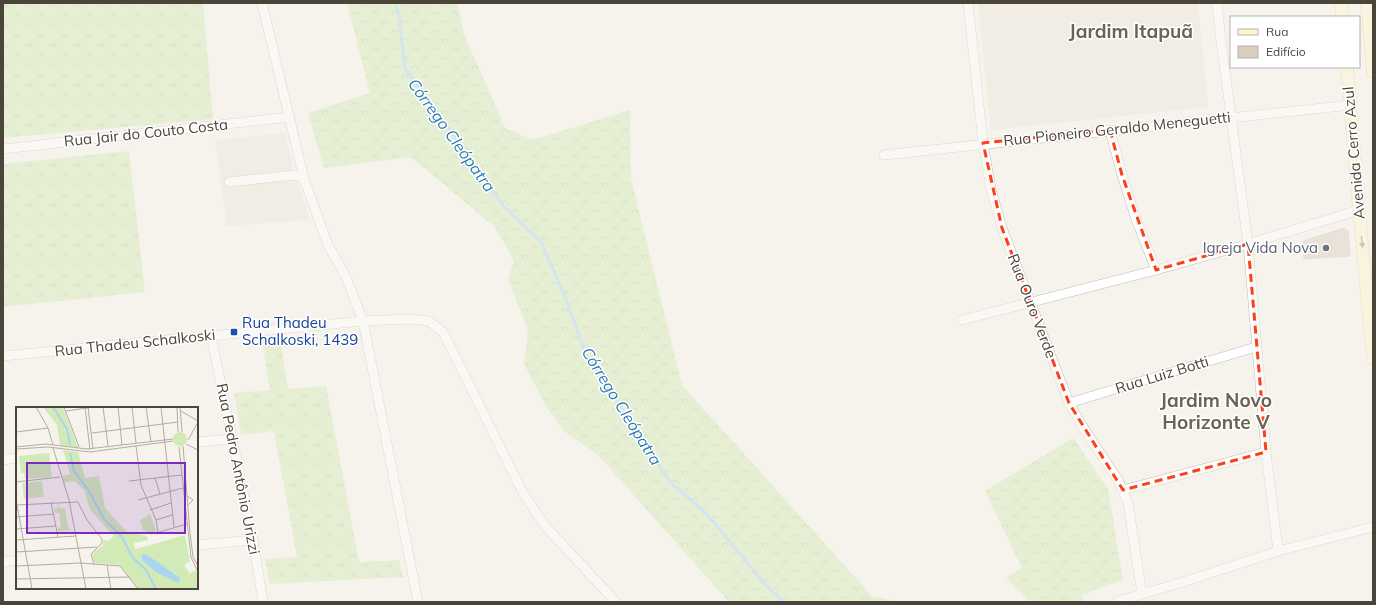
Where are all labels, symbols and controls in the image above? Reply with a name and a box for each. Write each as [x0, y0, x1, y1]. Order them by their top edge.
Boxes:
legend [1230, 16, 1360, 68]
district label: Jardim Itapuã [1069, 19, 1193, 43]
text: Rua [1266, 24, 1288, 39]
text: Edifício [1266, 44, 1306, 59]
water label: Córrego Cleópatra [404, 74, 500, 196]
street label: Avenida Cerro Azul [1338, 86, 1369, 220]
street label: Rua Pioneiro Geraldo Meneguetti [1002, 107, 1232, 150]
street label: Rua Jair do Couto Costa [63, 114, 229, 151]
one-way arrow [1359, 236, 1365, 248]
place label: Igreja Vida Nova [1203, 238, 1318, 257]
marker: Igreja Vida Nova [1321, 243, 1331, 253]
street label: Rua Ouro Verde [1004, 251, 1061, 361]
place label: Rua Thadeu Schalkoski, 1439 [242, 313, 358, 349]
street label: Rua Thadeu Schalkoski [54, 325, 216, 360]
marker: Rua Thadeu Schalkoski, 1439 [229, 327, 239, 337]
water label: Córrego Cleópatra [578, 343, 667, 469]
street label: Rua Luiz Botti [1113, 351, 1211, 398]
street label: Rua Pedro Antônio Urizzi [213, 382, 264, 556]
district label: Jardim Novo Horizonte V [1160, 388, 1272, 434]
inset map [16, 407, 198, 589]

